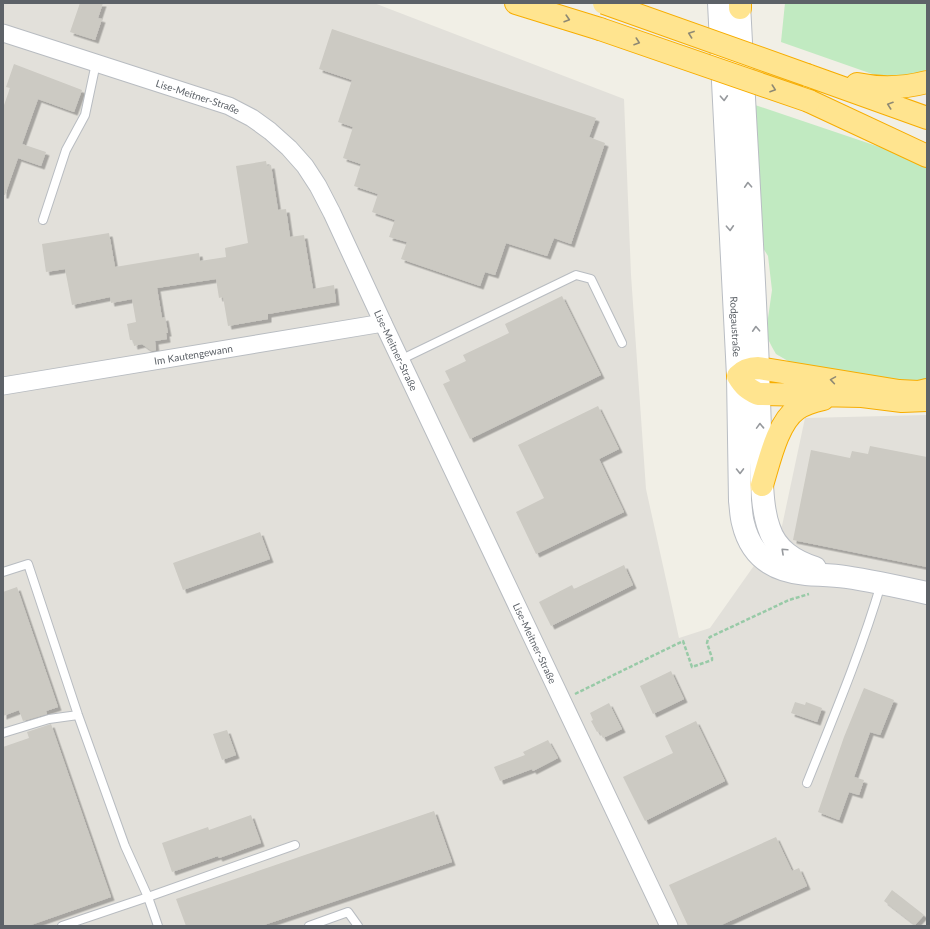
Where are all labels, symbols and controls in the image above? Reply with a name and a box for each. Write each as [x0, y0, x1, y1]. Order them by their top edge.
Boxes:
one-way arrow [563, 14, 570, 23]
one-way arrow [688, 30, 695, 39]
one-way arrow [634, 37, 641, 46]
street label: Lise-Meitner-Straße [154, 77, 242, 117]
one-way arrow [770, 84, 777, 93]
one-way arrow [720, 95, 728, 101]
one-way arrow [887, 101, 894, 110]
one-way arrow [744, 182, 753, 188]
one-way arrow [726, 225, 735, 231]
street label: Rodgaustraße [728, 296, 743, 357]
street label: Lise-Meitner-Straße [372, 308, 420, 393]
one-way arrow [751, 326, 760, 332]
street label: Im Kautengewann [153, 342, 234, 367]
one-way arrow [830, 376, 836, 385]
one-way arrow [756, 423, 764, 429]
one-way arrow [736, 468, 744, 474]
one-way arrow [781, 548, 789, 556]
street label: Lise-Meitner-Straße [511, 601, 559, 685]

